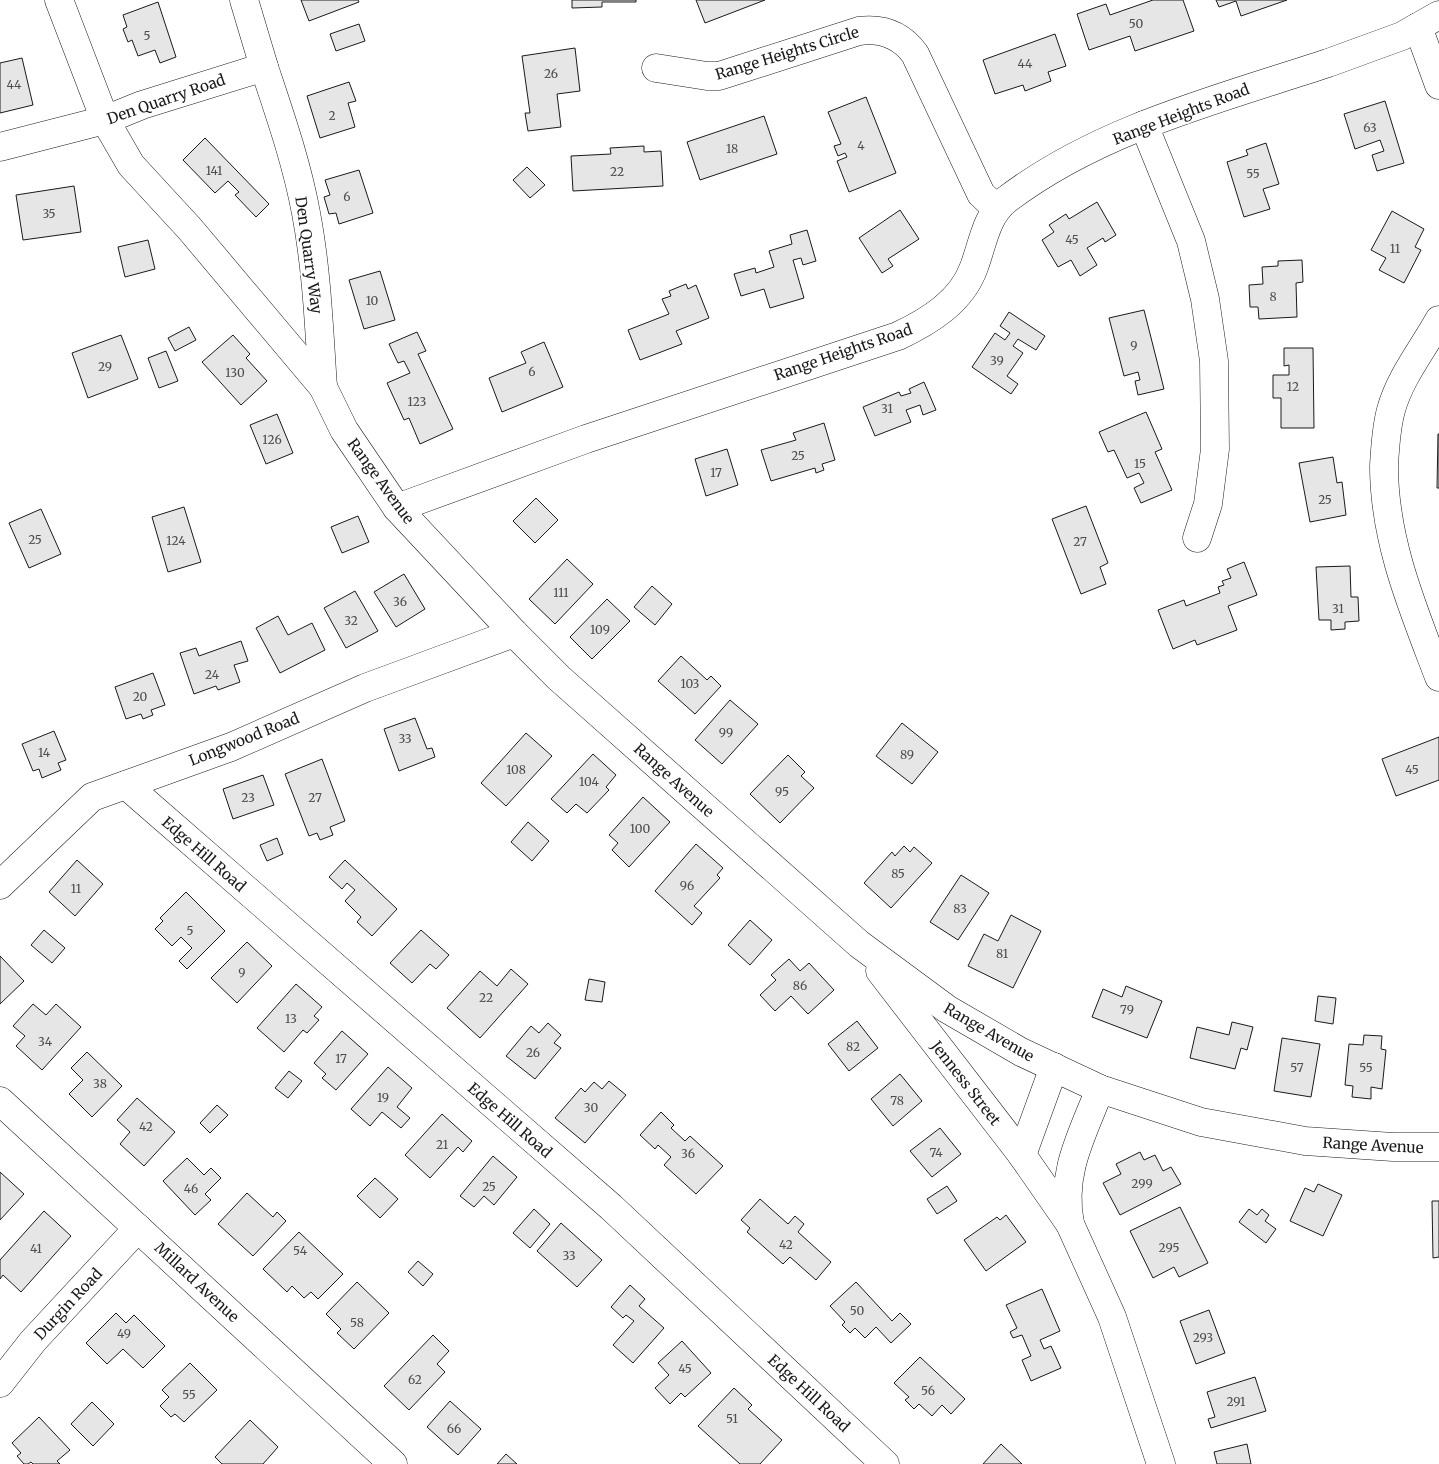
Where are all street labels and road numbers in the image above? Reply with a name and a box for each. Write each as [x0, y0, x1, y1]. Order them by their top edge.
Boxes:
street label: Range Heights Circle [713, 22, 861, 84]
street label: Den Quarry Road [104, 70, 228, 128]
street label: Range Heights Road [1110, 79, 1252, 149]
street label: Den Quarry Way [291, 195, 327, 315]
street label: Range Heights Road [771, 319, 915, 385]
street label: Range Avenue [344, 434, 419, 528]
street label: Longwood Road [186, 708, 302, 770]
street label: Range Avenue [630, 739, 718, 821]
street label: Edge Hill Road [158, 812, 250, 896]
street label: Range Avenue [940, 998, 1038, 1066]
street label: Jenness Street [927, 1036, 1005, 1129]
street label: Edge Hill Road [464, 1078, 556, 1162]
street label: Range Avenue [1322, 1133, 1424, 1157]
street label: Millard Avenue [151, 1238, 243, 1326]
street label: Durgin Road [30, 1264, 106, 1344]
street label: Edge Hill Road [764, 1350, 854, 1436]

